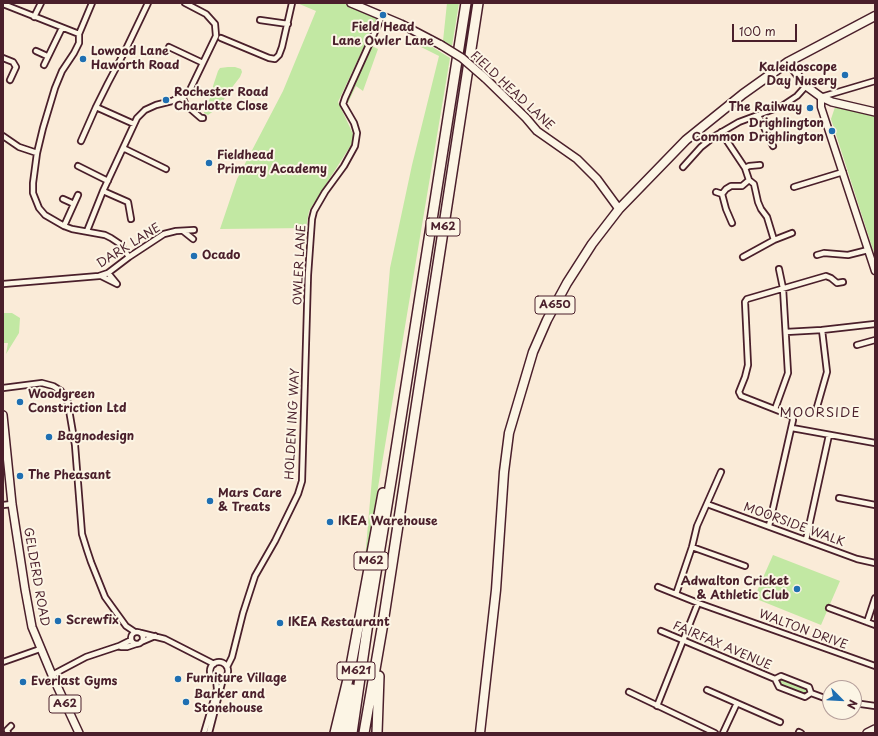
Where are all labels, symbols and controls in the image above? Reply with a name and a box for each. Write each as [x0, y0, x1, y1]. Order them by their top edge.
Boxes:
marker: Field Head Lane Owler Lane [378, 10, 388, 20]
scale bar [734, 16, 799, 42]
place label: Field Head Lane Owler Lane [332, 21, 434, 49]
text: 100 m [739, 22, 776, 40]
place label: Lowood Lane Haworth Road [91, 45, 179, 73]
street label: FIELD HEAD LANE [467, 49, 557, 133]
marker: Lowood Lane Haworth Road [78, 54, 88, 64]
place label: Kaleidoscope Day Nusery [759, 61, 837, 89]
marker: Kaleidoscope Day Nusery [840, 70, 850, 80]
place label: Rochester Road Charlotte Close [174, 86, 268, 114]
marker: Rochester Road Charlotte Close [161, 95, 171, 105]
place label: The Railway [728, 101, 802, 115]
marker: The Railway [805, 103, 815, 113]
place label: Drighlington Common Drighlington [692, 117, 824, 145]
marker: Drighlington Common Drighlington [827, 126, 837, 136]
place label: Fieldhead Primary Academy [217, 149, 327, 177]
marker: Fieldhead Primary Academy [204, 158, 214, 168]
road number: M62 [426, 218, 460, 236]
street label: DARK LANE [95, 221, 163, 271]
street label: OWLER LANE [291, 224, 309, 306]
place label: Ocado [202, 249, 240, 263]
marker: Ocado [189, 251, 199, 261]
road number: A650 [535, 296, 575, 314]
street label: HOLDEN ING WAY [283, 368, 303, 480]
place label: Woodgreen Constriction Ltd [28, 388, 126, 416]
marker: Woodgreen Constriction Ltd [15, 397, 25, 407]
district label: MOORSIDE [780, 405, 860, 421]
place label: Bagnodesign [57, 430, 134, 444]
marker: Bagnodesign [44, 432, 54, 442]
place label: The Pheasant [28, 469, 111, 483]
marker: The Pheasant [15, 471, 25, 481]
place label: Mars Care & Treats [218, 487, 282, 515]
marker: Mars Care & Treats [205, 496, 215, 506]
street label: MOORSIDE WALK [742, 500, 846, 550]
place label: IKEA Warehouse [338, 515, 438, 529]
marker: IKEA Warehouse [325, 517, 335, 527]
street label: GELDERD ROAD [20, 526, 52, 628]
road number: M62 [354, 552, 388, 570]
place label: Adwalton Cricket & Athletic Club [681, 575, 789, 603]
marker: Adwalton Cricket & Athletic Club [792, 584, 802, 594]
street label: WALTON DRIVE [757, 607, 849, 653]
place label: Screwfix [66, 614, 119, 628]
marker: Screwfix [53, 616, 63, 626]
place label: IKEA Restaurant [288, 616, 390, 630]
marker: IKEA Restaurant [275, 618, 285, 628]
street label: FAIRFAX AVENUE [671, 619, 773, 673]
road number: M621 [337, 662, 375, 680]
place label: Furniture Village [186, 672, 287, 686]
marker: Furniture Village [173, 674, 183, 684]
place label: Everlast Gyms [31, 675, 117, 689]
marker: Everlast Gyms [18, 677, 28, 687]
north arrow [822, 680, 862, 720]
place label: Barker and Stonehouse [194, 688, 265, 716]
road number: A62 [49, 695, 81, 713]
marker: Barker and Stonehouse [181, 697, 191, 707]
text: N [843, 697, 862, 712]

